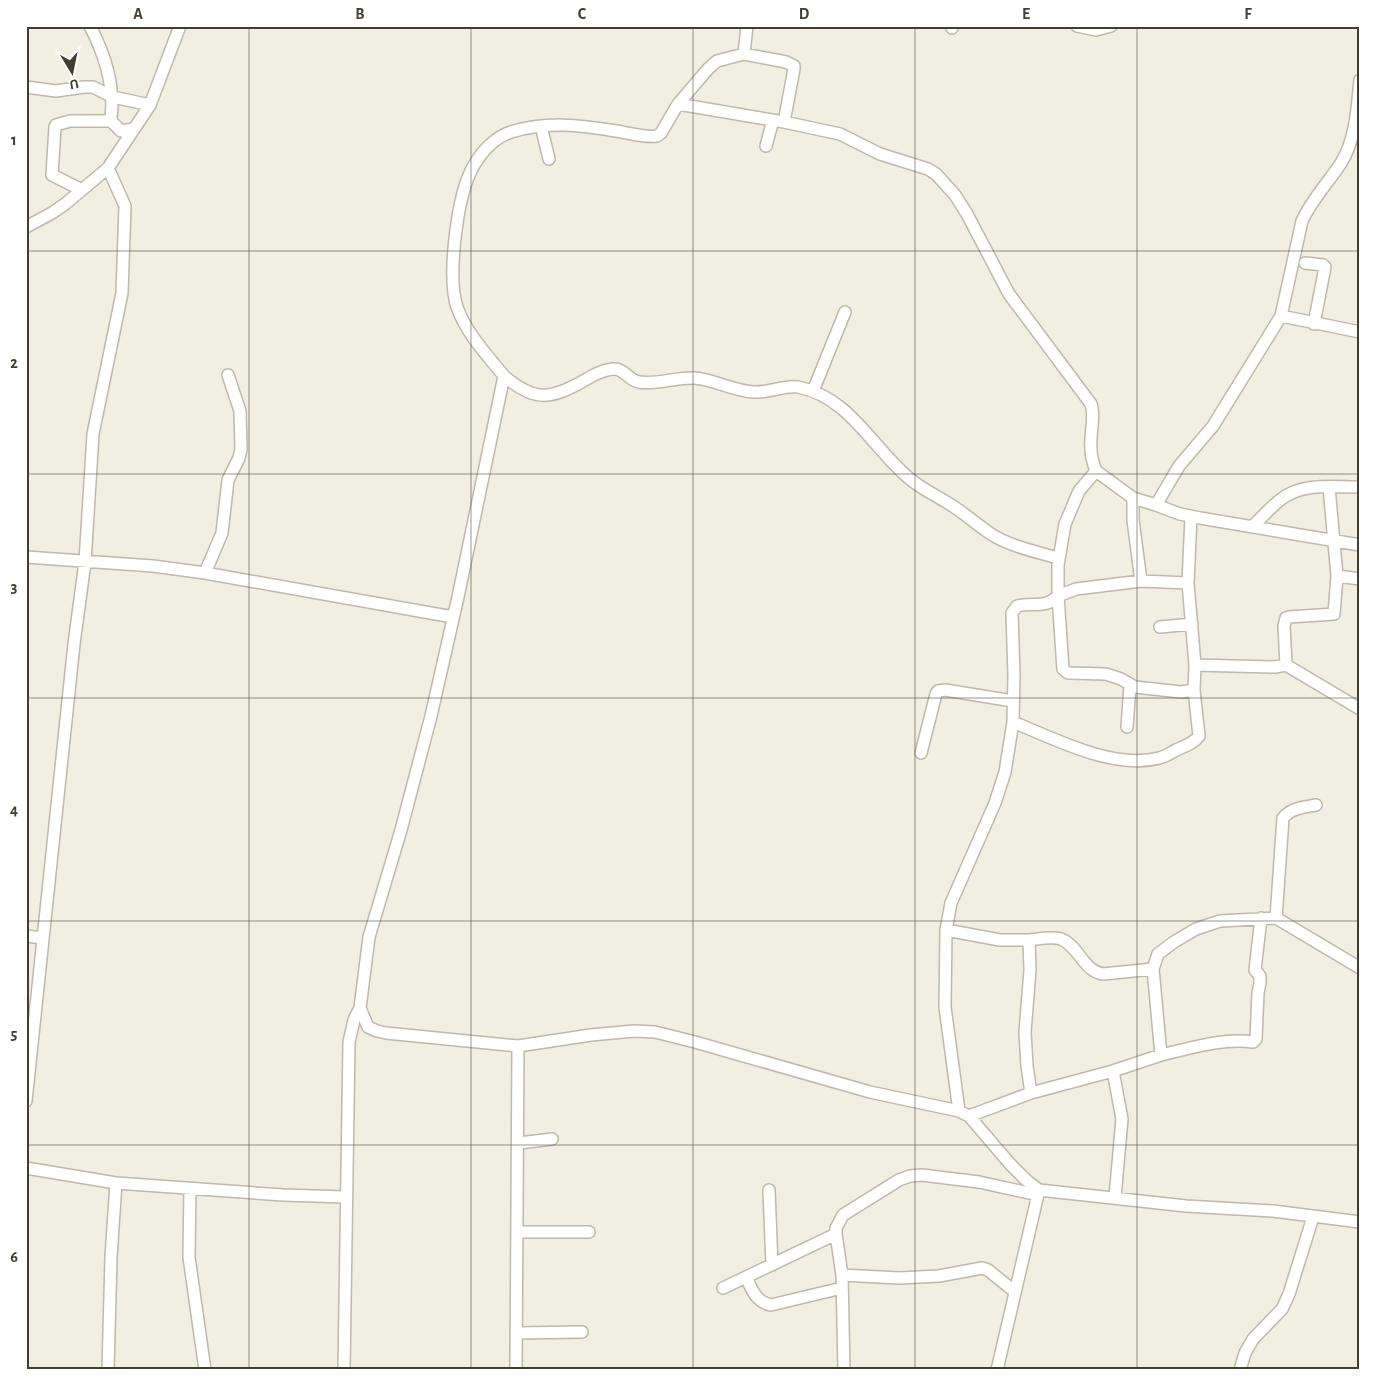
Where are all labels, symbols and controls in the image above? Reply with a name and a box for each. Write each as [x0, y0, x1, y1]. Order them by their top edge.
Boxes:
text: A [133, 6, 143, 22]
text: B [355, 6, 365, 22]
text: C [578, 6, 587, 22]
text: D [799, 6, 810, 22]
text: E [1022, 6, 1030, 22]
text: F [1244, 6, 1252, 22]
north arrow [48, 48, 98, 98]
text: U [68, 76, 80, 91]
text: 1 [11, 132, 17, 148]
text: 2 [10, 355, 18, 371]
text: 3 [11, 579, 18, 595]
text: 4 [10, 802, 18, 818]
text: 5 [11, 1026, 18, 1042]
text: 6 [10, 1249, 18, 1265]

